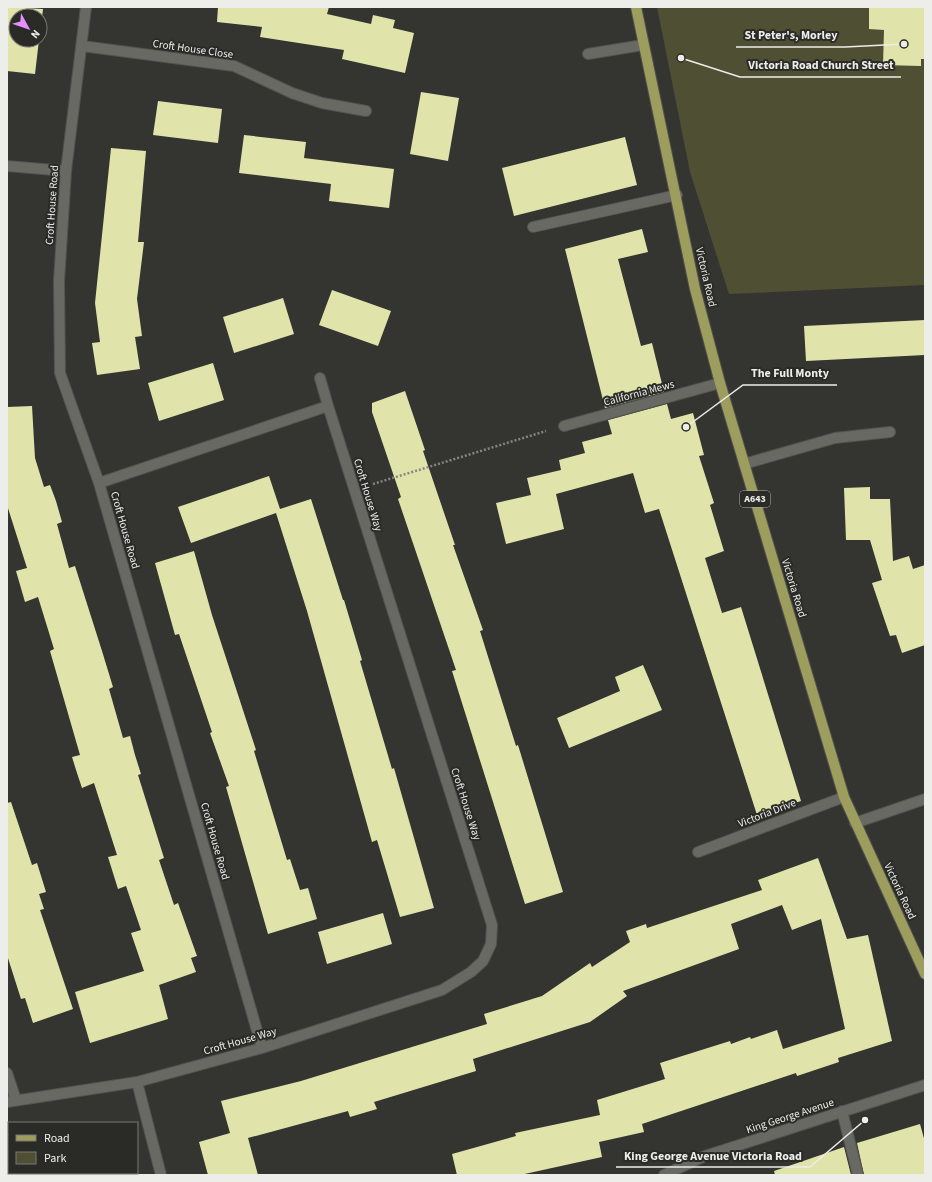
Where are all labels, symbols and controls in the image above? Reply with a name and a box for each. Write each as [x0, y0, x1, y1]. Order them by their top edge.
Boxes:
north arrow [8, 8, 48, 48]
callout: St Peter's, Morley [736, 23, 845, 47]
text: N [27, 26, 43, 42]
text: St Peter's, Morley [745, 27, 838, 44]
street label: Croft House Close [152, 36, 235, 62]
callout: Victoria Road Church Street [740, 53, 901, 77]
text: Victoria Road Church Street [747, 57, 894, 74]
street label: Croft House Road [42, 165, 62, 245]
street label: Victoria Road [692, 246, 720, 308]
callout: The Full Monty [743, 361, 837, 385]
text: The Full Monty [751, 365, 830, 382]
street label: California Mews [602, 376, 676, 410]
street label: Croft House Way [350, 457, 386, 533]
street label: Croft House Road [107, 490, 143, 570]
road number: A643 [740, 491, 770, 507]
street label: Victoria Road [778, 557, 810, 619]
street label: Croft House Way [447, 766, 485, 842]
street label: Victoria Drive [736, 795, 799, 831]
street label: Croft House Road [197, 801, 233, 881]
street label: Victoria Road [880, 860, 920, 922]
street label: Croft House Way [202, 1023, 278, 1059]
street label: King George Avenue [744, 1095, 836, 1137]
legend [8, 1122, 138, 1174]
text: Road [44, 1130, 70, 1147]
callout: King George Avenue Victoria Road [616, 1143, 810, 1167]
text: King George Avenue Victoria Road [624, 1148, 802, 1165]
text: Park [44, 1150, 66, 1167]

